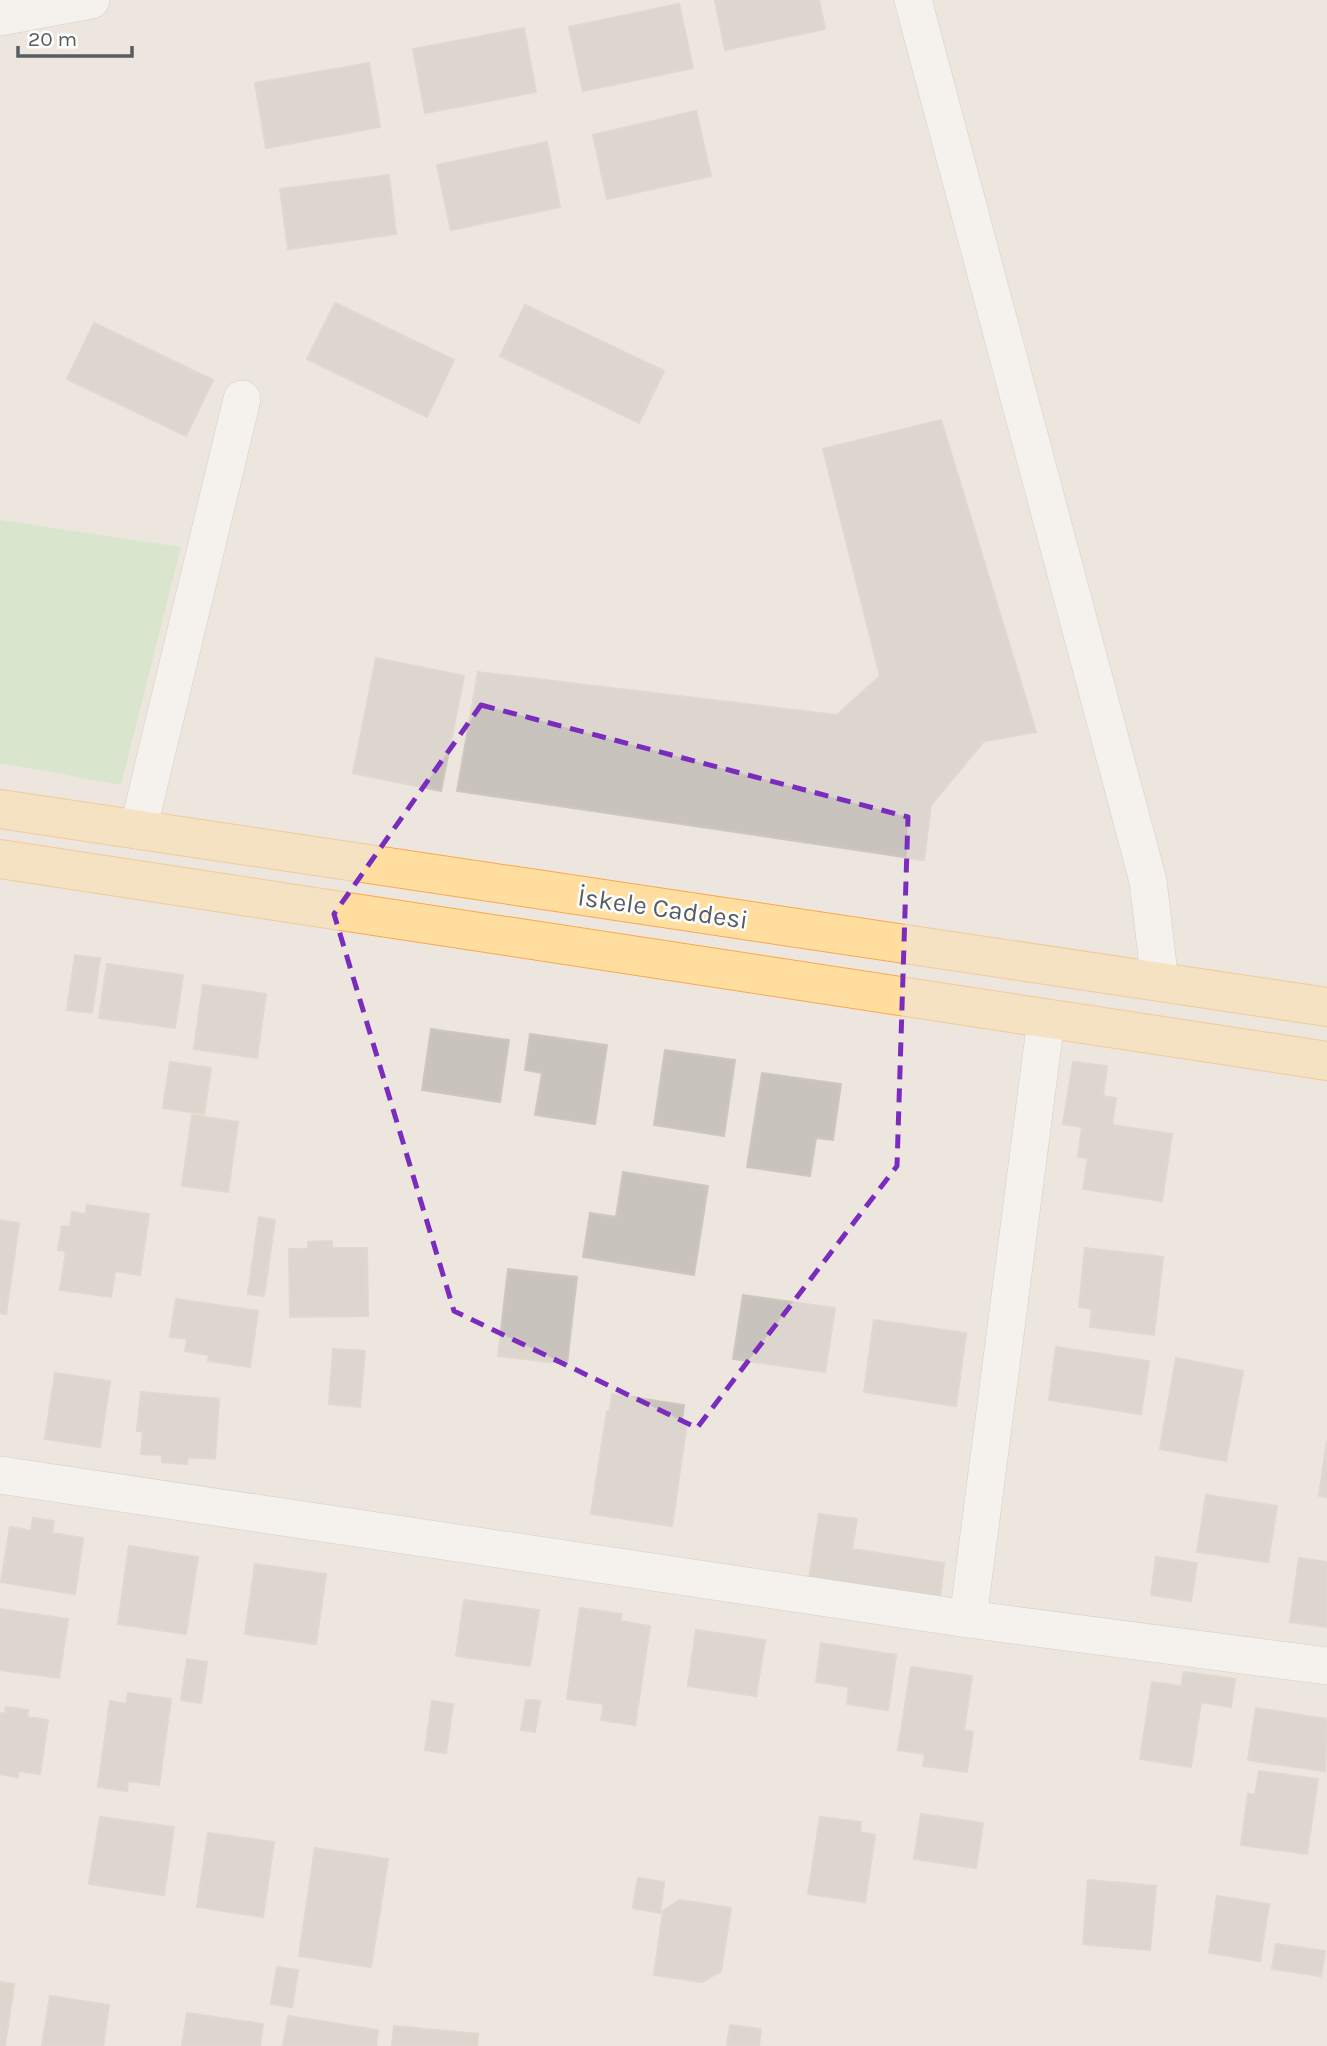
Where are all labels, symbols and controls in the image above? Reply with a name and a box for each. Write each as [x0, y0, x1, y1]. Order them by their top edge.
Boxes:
scale bar [18, 14, 131, 58]
text: 20 m [28, 27, 77, 51]
street label: İskele Caddesi [576, 881, 750, 936]

